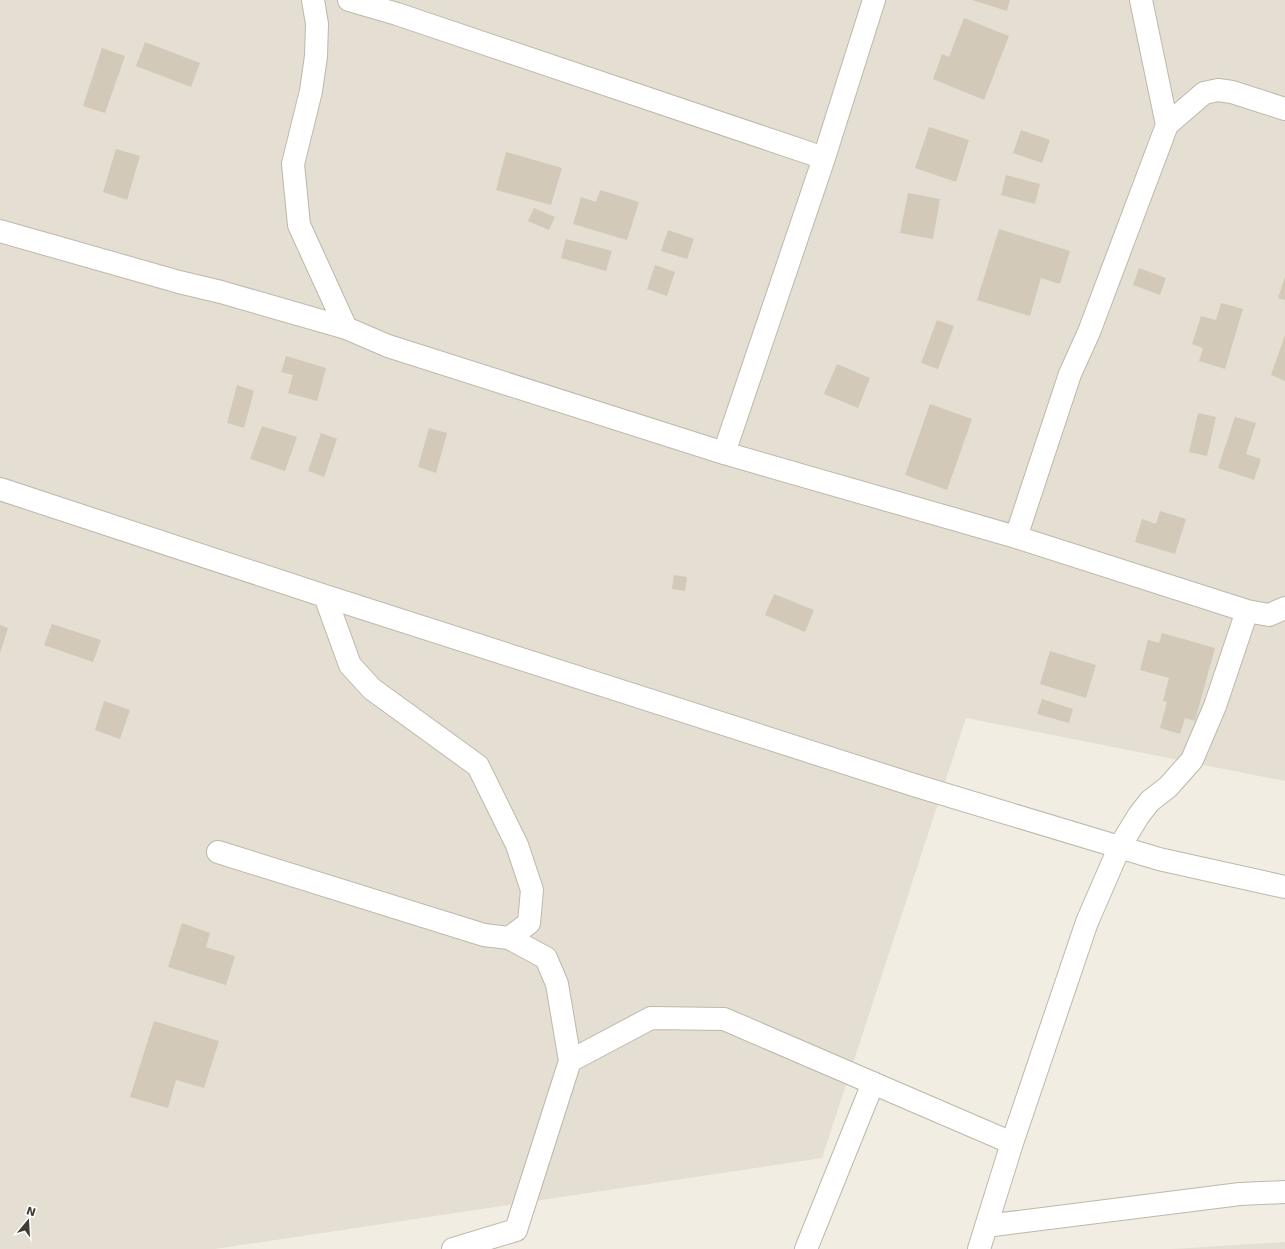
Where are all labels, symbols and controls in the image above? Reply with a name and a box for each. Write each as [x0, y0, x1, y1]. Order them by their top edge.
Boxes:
north arrow [8, 1201, 48, 1241]
text: N [25, 1204, 37, 1220]

